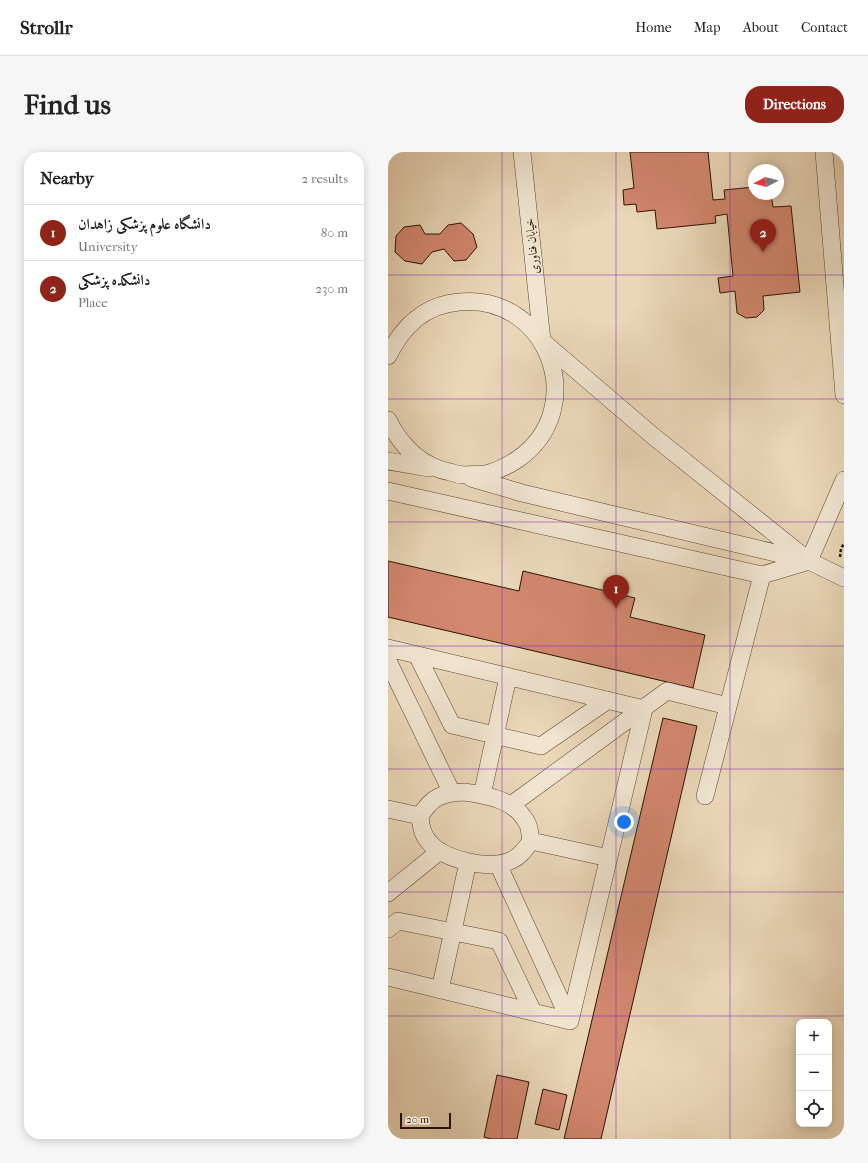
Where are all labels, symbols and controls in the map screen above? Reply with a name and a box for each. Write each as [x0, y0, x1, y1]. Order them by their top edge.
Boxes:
text: Strollr [20, 17, 73, 39]
text: Home [635, 19, 672, 36]
text: Map [694, 19, 721, 36]
text: About [743, 19, 779, 36]
text: Contact [801, 19, 848, 36]
button: Directions [745, 86, 844, 123]
text: Find us [24, 88, 111, 121]
north arrow [748, 164, 784, 200]
text: Nearby [40, 168, 94, 188]
text: 2 results [302, 171, 348, 186]
text: دانشگاه علوم پزشکی زاهدان [78, 215, 211, 233]
street label: خیابان فناوری [522, 217, 543, 275]
pin: 2 [750, 219, 776, 252]
text: 1 [51, 225, 55, 240]
text: 80 m [321, 225, 348, 240]
text: University [78, 239, 138, 254]
text: دانشکده پزشکی [78, 271, 151, 289]
text: 2 [50, 281, 56, 296]
text: 230 m [315, 281, 348, 296]
text: Place [78, 295, 108, 310]
pin: 1 [603, 575, 629, 608]
your location [614, 812, 634, 832]
map controls [796, 1019, 832, 1127]
button: + [796, 1019, 832, 1055]
button: − [796, 1055, 832, 1091]
button: locate [796, 1091, 832, 1127]
scale bar [400, 1111, 451, 1130]
text: 20 m [406, 1113, 429, 1126]

